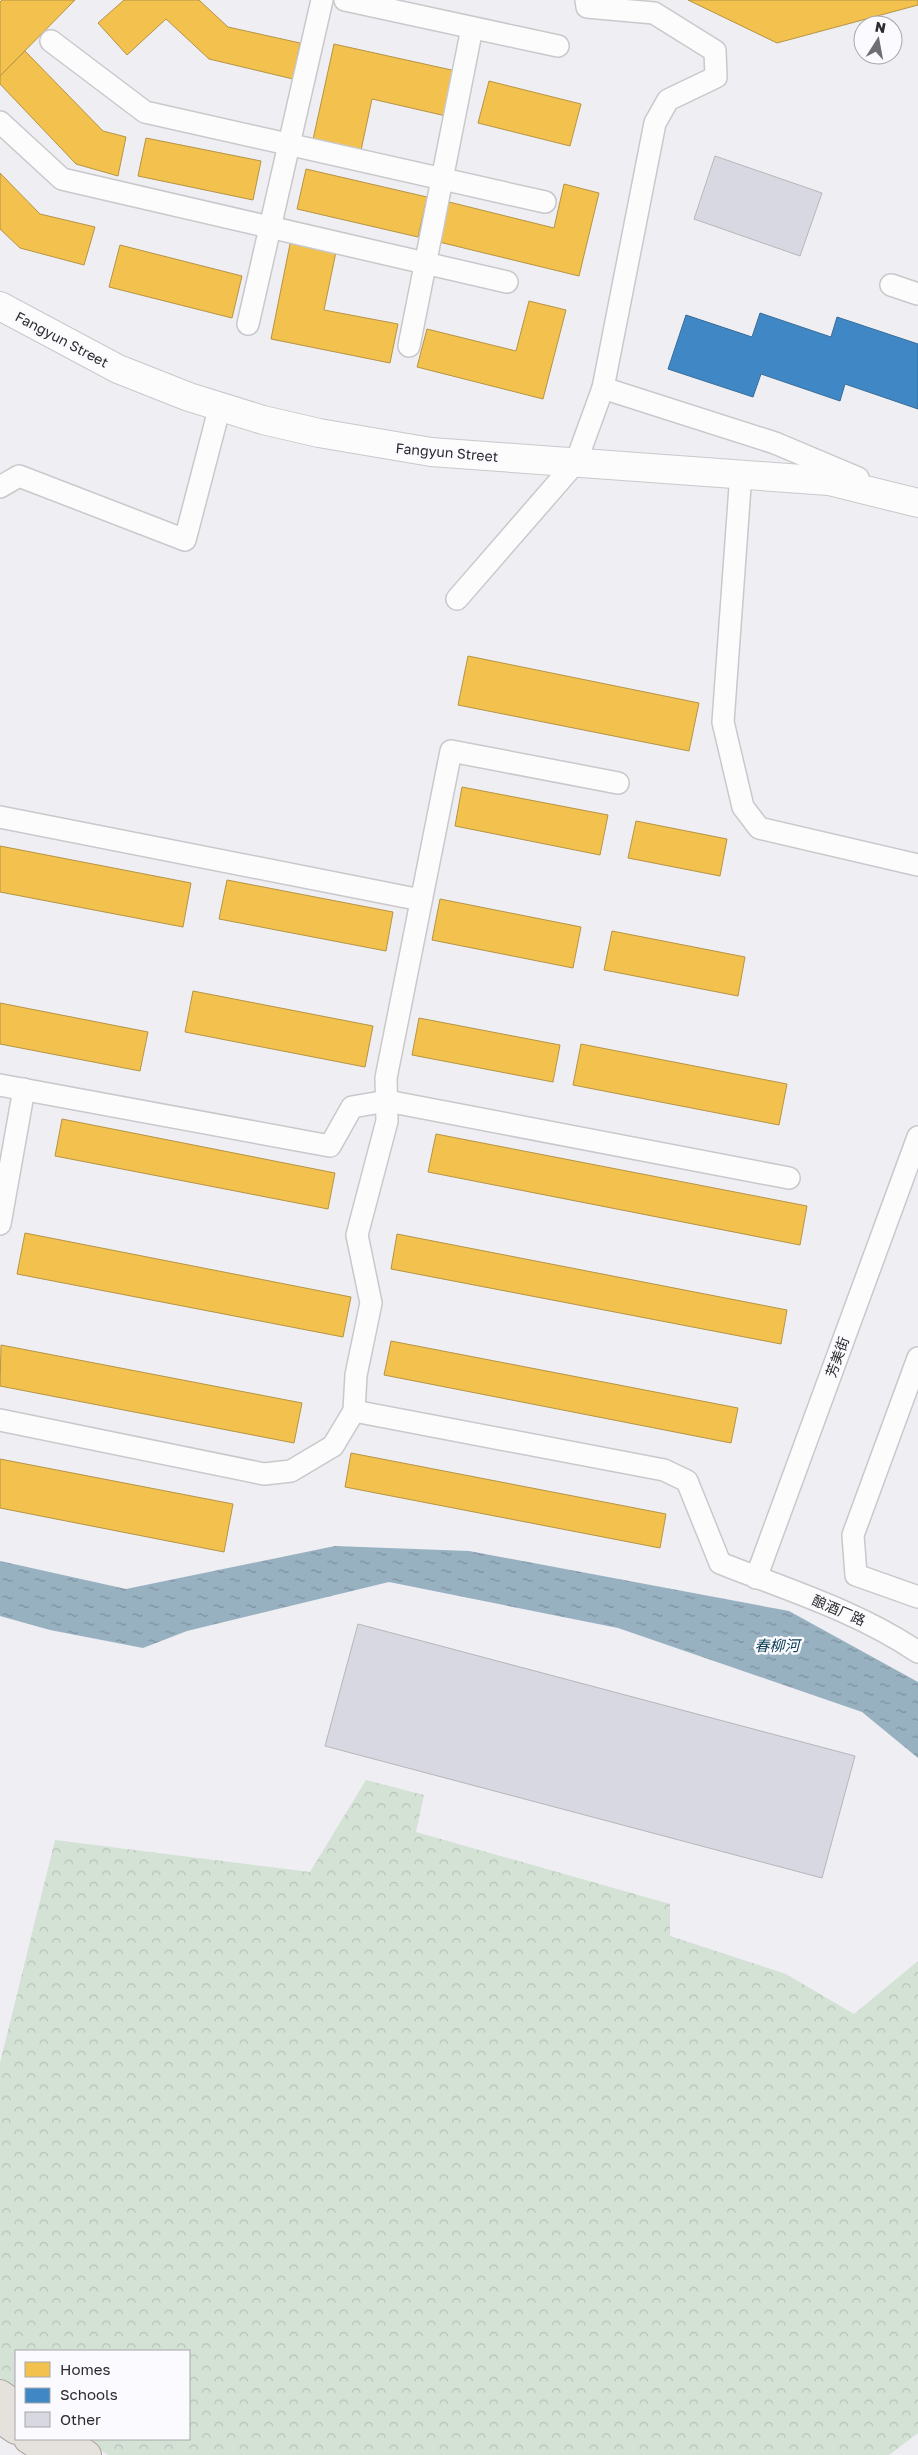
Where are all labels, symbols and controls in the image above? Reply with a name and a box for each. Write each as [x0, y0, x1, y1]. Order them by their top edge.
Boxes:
north arrow [853, 15, 903, 65]
text: N [874, 17, 887, 36]
street label: Fangyun Street [13, 307, 111, 371]
street label: Fangyun Street [395, 439, 499, 465]
street label: 芳美街 [822, 1334, 852, 1380]
street label: 酿酒厂路 [810, 1591, 868, 1629]
water label: 春柳河 [754, 1636, 802, 1654]
legend [15, 2350, 190, 2440]
text: Homes [60, 2360, 110, 2378]
text: Schools [60, 2385, 118, 2403]
text: Other [60, 2410, 101, 2428]

